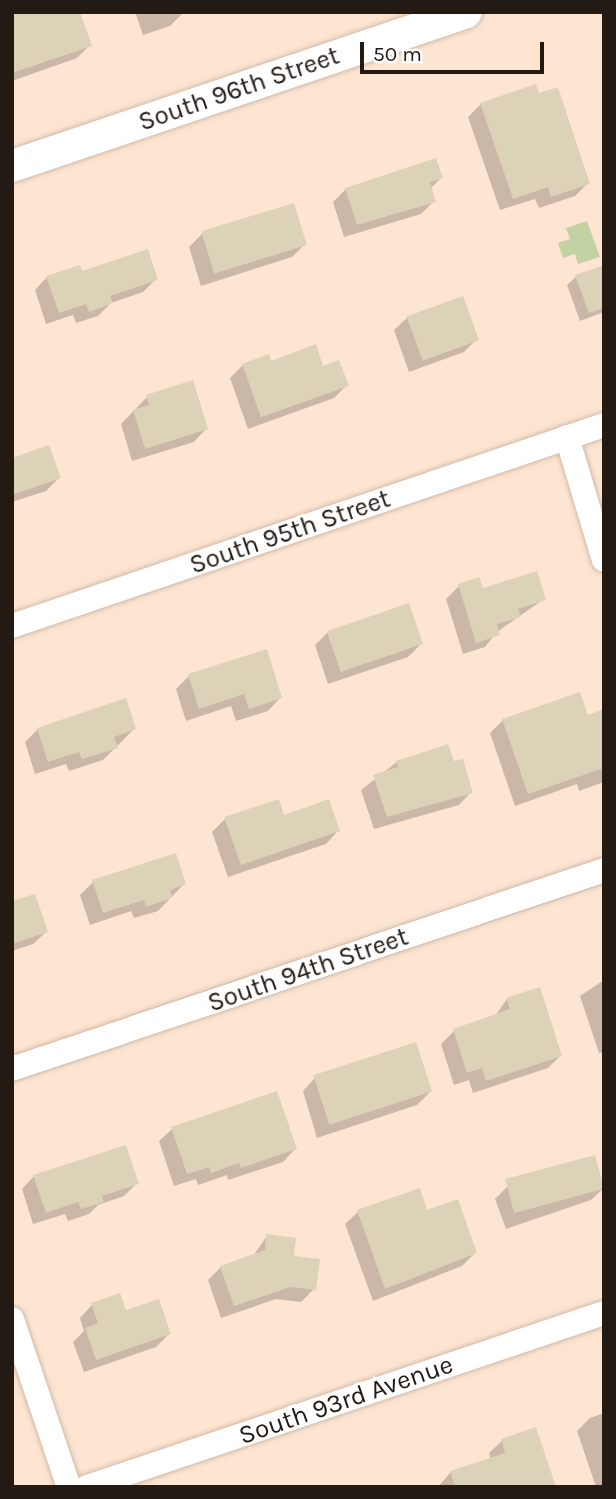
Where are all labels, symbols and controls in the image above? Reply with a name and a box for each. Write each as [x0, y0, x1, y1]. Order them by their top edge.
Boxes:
scale bar [364, 28, 548, 72]
street label: South 96th Street [135, 40, 343, 138]
text: 50 m [373, 42, 422, 66]
street label: South 95th Street [186, 483, 394, 581]
street label: South 94th Street [204, 921, 412, 1019]
street label: South 93rd Avenue [235, 1349, 457, 1451]

